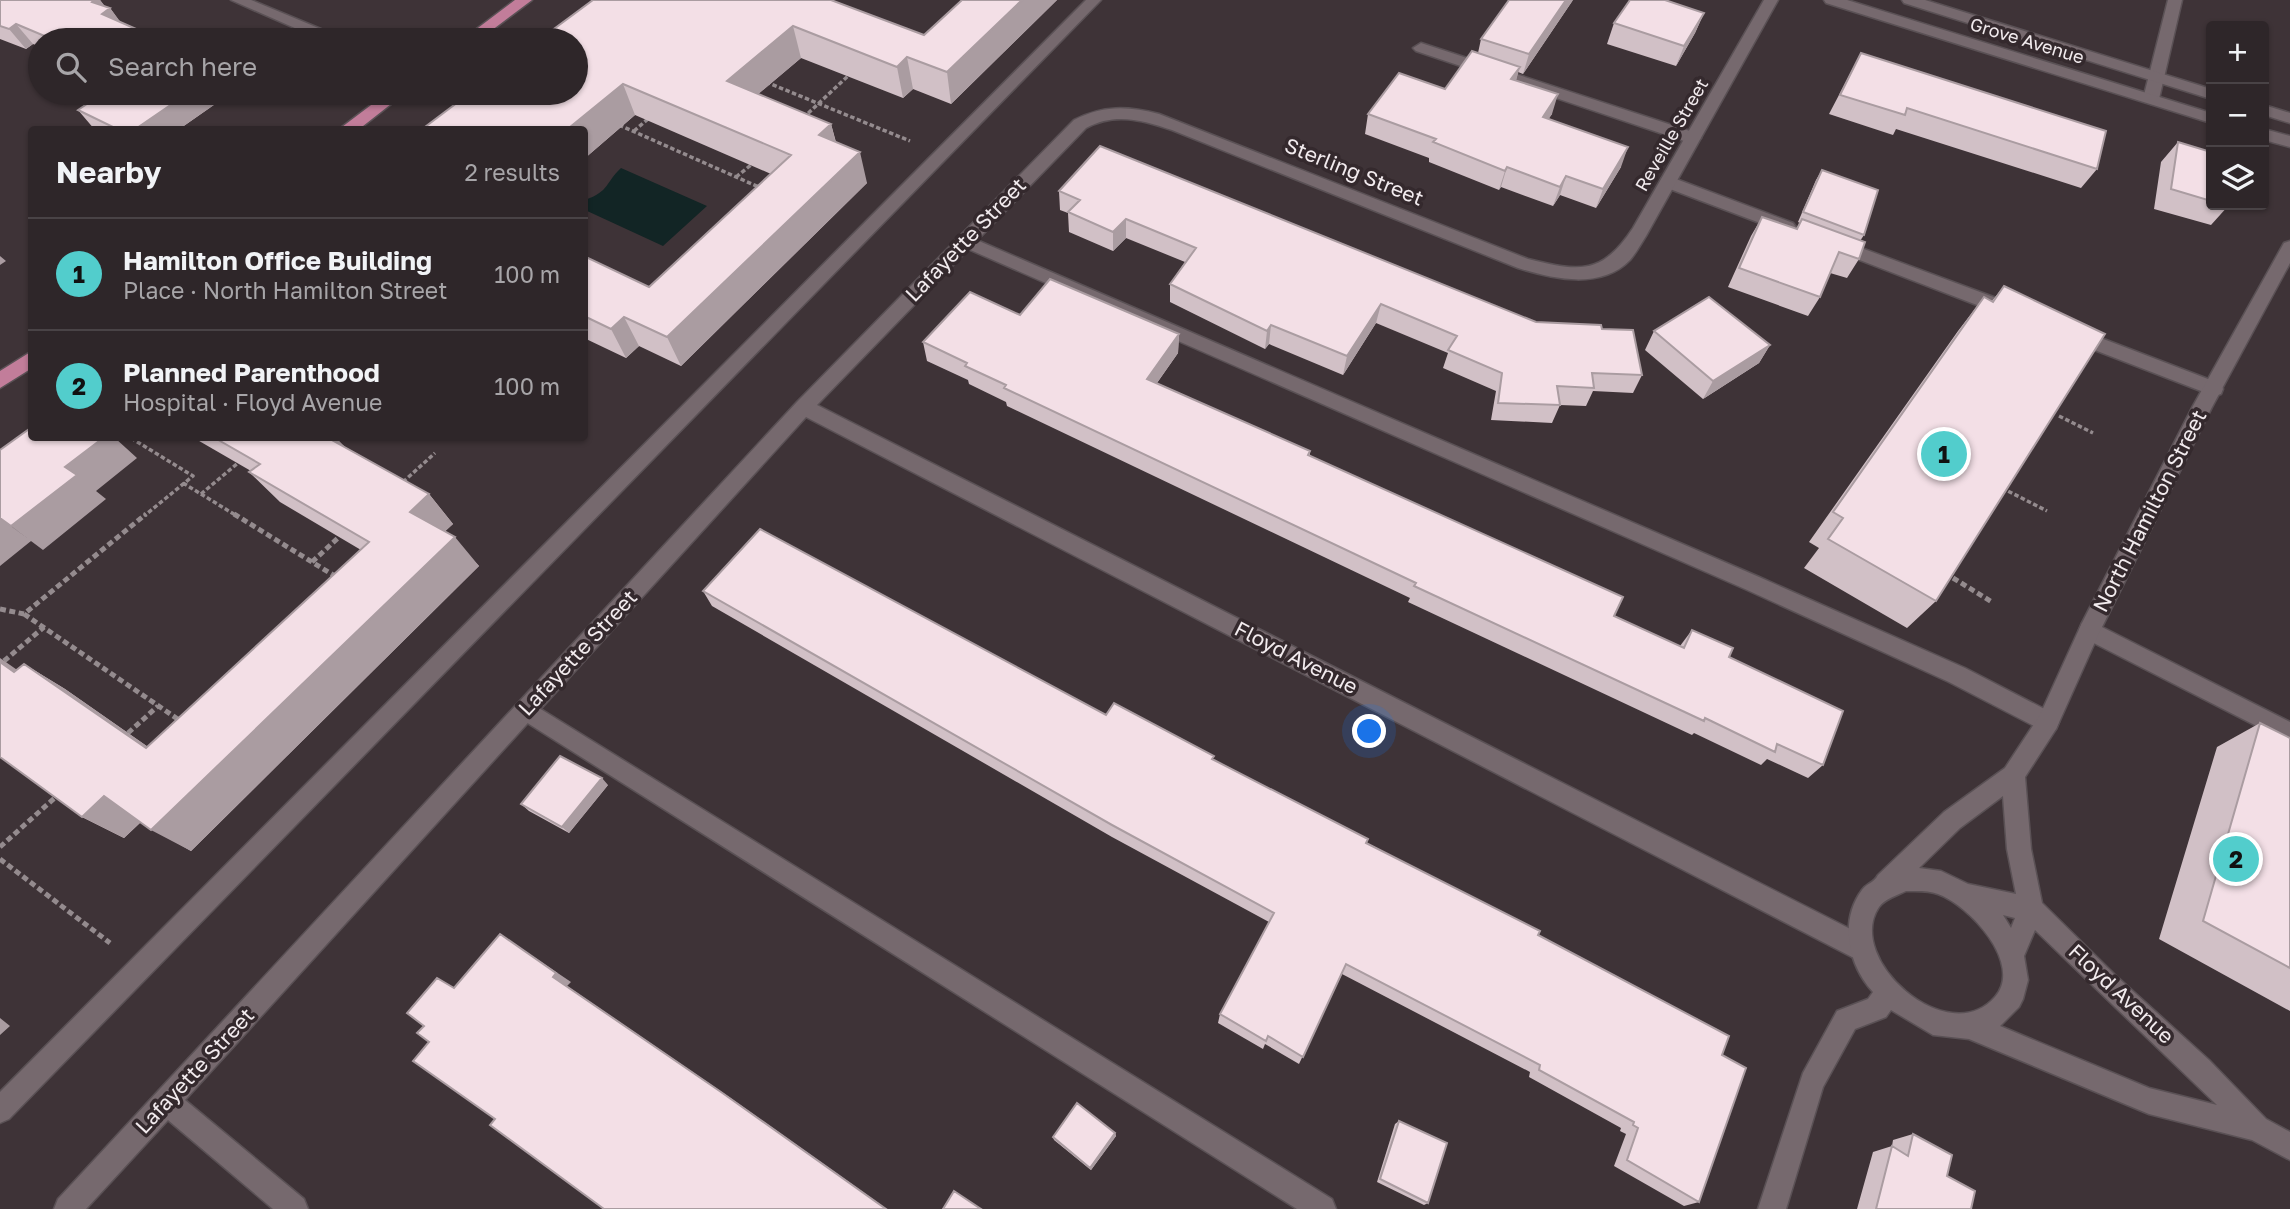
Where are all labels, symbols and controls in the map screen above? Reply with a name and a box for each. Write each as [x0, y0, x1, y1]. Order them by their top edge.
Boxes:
street label: Grove Avenue [1968, 12, 2087, 68]
map controls [2206, 21, 2269, 210]
button: + [2206, 21, 2269, 84]
search box [28, 28, 588, 105]
icon: search [52, 48, 90, 86]
text: Search here [108, 51, 257, 82]
street label: Reveille Street [1630, 74, 1712, 195]
button: − [2206, 84, 2269, 147]
street label: Sterling Street [1281, 131, 1428, 211]
button: layers [2206, 147, 2269, 210]
text: Nearby [56, 154, 161, 190]
text: 2 results [464, 158, 560, 186]
street label: Lafayette Street [900, 172, 1031, 307]
text: Hamilton Office Building [123, 245, 432, 276]
text: 1 [73, 260, 85, 288]
text: 100 m [494, 260, 560, 288]
text: Place · North Hamilton Street [123, 276, 447, 304]
text: Planned Parenthood [123, 357, 380, 388]
text: 2 [72, 372, 86, 400]
text: 100 m [494, 372, 560, 400]
text: Hospital · Floyd Avenue [123, 388, 382, 416]
street label: North Hamilton Street [2087, 405, 2211, 616]
pin: 1 [1921, 428, 1967, 480]
street label: Lafayette Street [512, 584, 642, 721]
street label: Floyd Avenue [1230, 615, 1362, 699]
your location [1352, 714, 1386, 748]
pin: 2 [2213, 833, 2259, 885]
street label: Floyd Avenue [2064, 938, 2180, 1049]
street label: Lafayette Street [129, 1002, 259, 1139]

